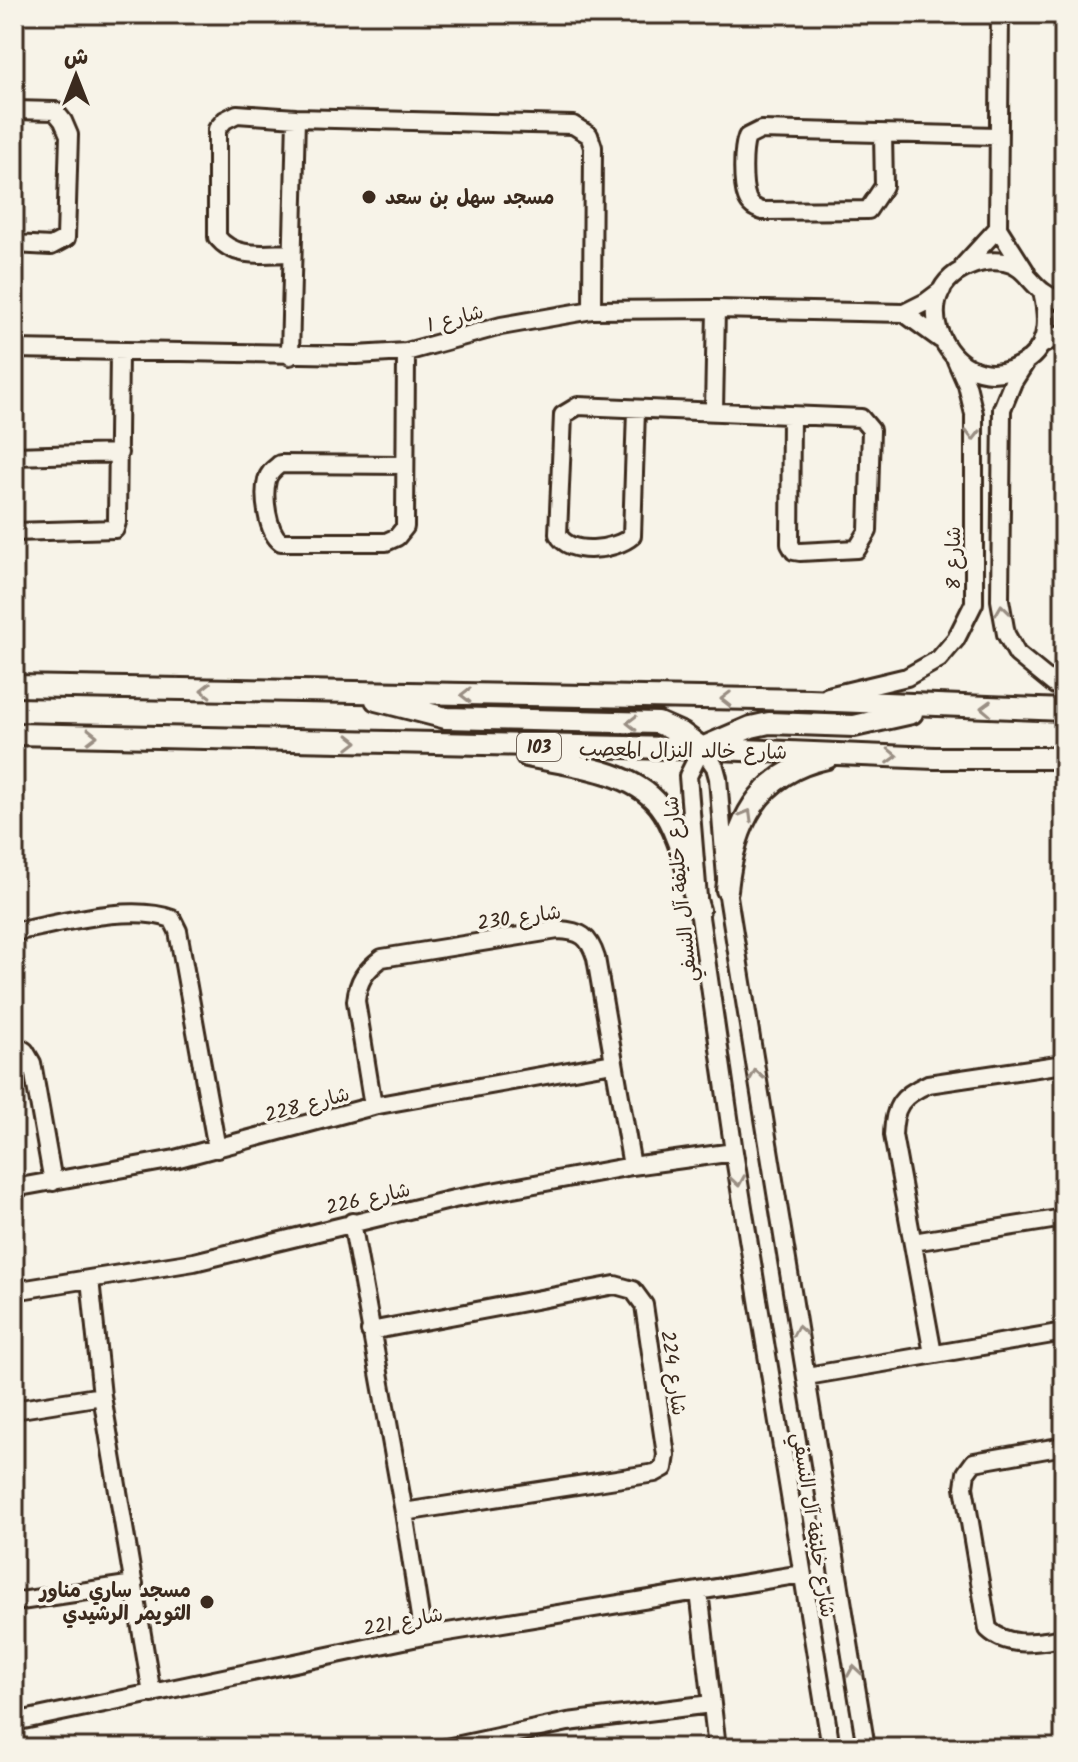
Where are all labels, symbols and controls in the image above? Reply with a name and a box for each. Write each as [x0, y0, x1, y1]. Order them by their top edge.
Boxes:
north arrow [36, 36, 116, 116]
text: ش [64, 41, 88, 76]
place label: مسجد سهل بن سعد [385, 183, 554, 215]
marker: مسجد سهل بن سعد [360, 188, 378, 206]
street label: شارع 1 [424, 297, 487, 343]
one-way arrow [964, 429, 982, 442]
street label: شارع 8 [939, 526, 971, 590]
one-way arrow [994, 603, 1011, 617]
one-way arrow [199, 681, 212, 698]
one-way arrow [459, 686, 472, 704]
one-way arrow [719, 690, 732, 708]
one-way arrow [979, 699, 992, 716]
one-way arrow [625, 714, 638, 731]
one-way arrow [86, 727, 99, 745]
road number: 103 [517, 733, 561, 761]
one-way arrow [346, 734, 359, 751]
street label: شارع خالد النزال المعصب [578, 734, 787, 770]
one-way arrow [886, 747, 899, 764]
street label: شارع خليفة آل النسفي [656, 794, 708, 983]
one-way arrow [737, 809, 753, 824]
street label: شارع 230 [475, 897, 563, 941]
one-way arrow [748, 1068, 765, 1082]
street label: شارع 228 [262, 1079, 353, 1133]
street label: شارع 226 [323, 1175, 414, 1225]
one-way arrow [729, 1175, 746, 1188]
one-way arrow [791, 1325, 808, 1338]
street label: شارع 224 [650, 1329, 694, 1418]
street label: شارع خليفة آل النسفي [782, 1431, 842, 1620]
place label: مسجد ساري مناور الثويمر الرشيدي [38, 1576, 191, 1631]
marker: مسجد ساري مناور الثويمر الرشيدي [198, 1593, 216, 1611]
street label: شارع 221 [361, 1600, 446, 1646]
one-way arrow [846, 1664, 863, 1678]

